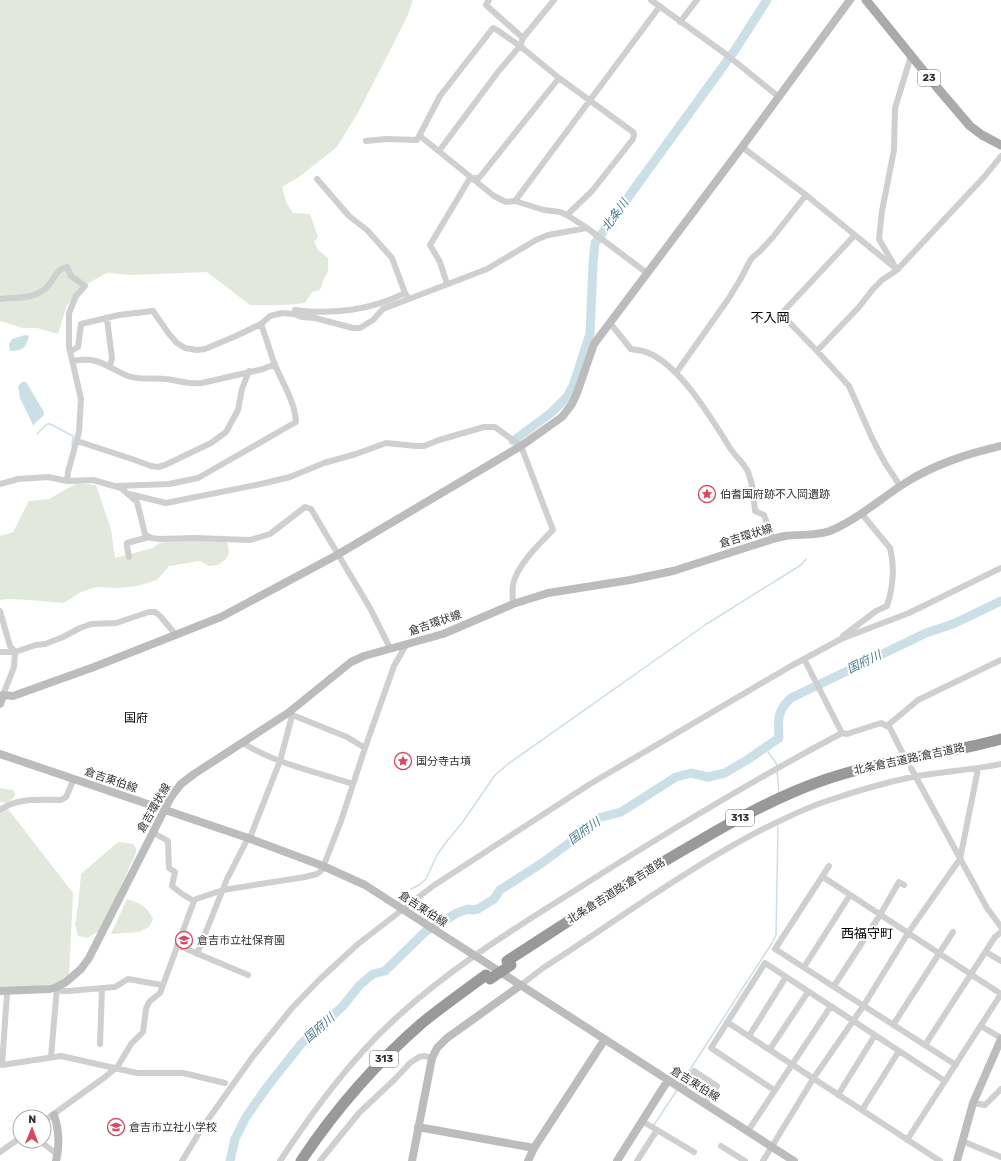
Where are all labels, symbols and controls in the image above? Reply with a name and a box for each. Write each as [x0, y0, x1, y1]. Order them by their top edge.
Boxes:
road number: 23 [918, 70, 940, 86]
water label: 北条川 [599, 195, 632, 234]
district label: 不入岡 [750, 310, 790, 325]
place icon: 伯耆国府跡不入岡遺跡 [697, 484, 717, 504]
place label: 伯耆国府跡不入岡遺跡 [720, 488, 830, 501]
street label: 倉吉環状線 [718, 522, 774, 550]
street label: 倉吉環状線 [407, 608, 463, 638]
water label: 国府川 [845, 647, 885, 676]
district label: 国府 [124, 711, 148, 725]
street label: 北条倉吉道路;倉吉道路 [852, 741, 966, 777]
place icon: 国分寺古墳 [393, 751, 413, 771]
place label: 国分寺古墳 [416, 755, 471, 768]
street label: 倉吉東伯線 [83, 765, 139, 795]
street label: 倉吉環状線 [135, 781, 173, 835]
road number: 313 [726, 810, 754, 826]
water label: 国府川 [565, 814, 604, 847]
street label: 北条倉吉道路;倉吉道路 [565, 856, 667, 926]
street label: 倉吉東伯線 [396, 889, 450, 929]
district label: 西福守町 [841, 926, 893, 941]
school or university icon: 倉吉市立社保育園 [174, 930, 194, 950]
place label: 倉吉市立社保育園 [197, 934, 285, 947]
water label: 国府川 [301, 1009, 339, 1045]
road number: 313 [370, 1051, 398, 1067]
street label: 倉吉東伯線 [668, 1064, 722, 1104]
north arrow [12, 1109, 52, 1149]
text: N [28, 1113, 36, 1126]
school or university icon: 倉吉市立社小学校 [106, 1117, 126, 1137]
place label: 倉吉市立社小学校 [129, 1121, 217, 1134]

